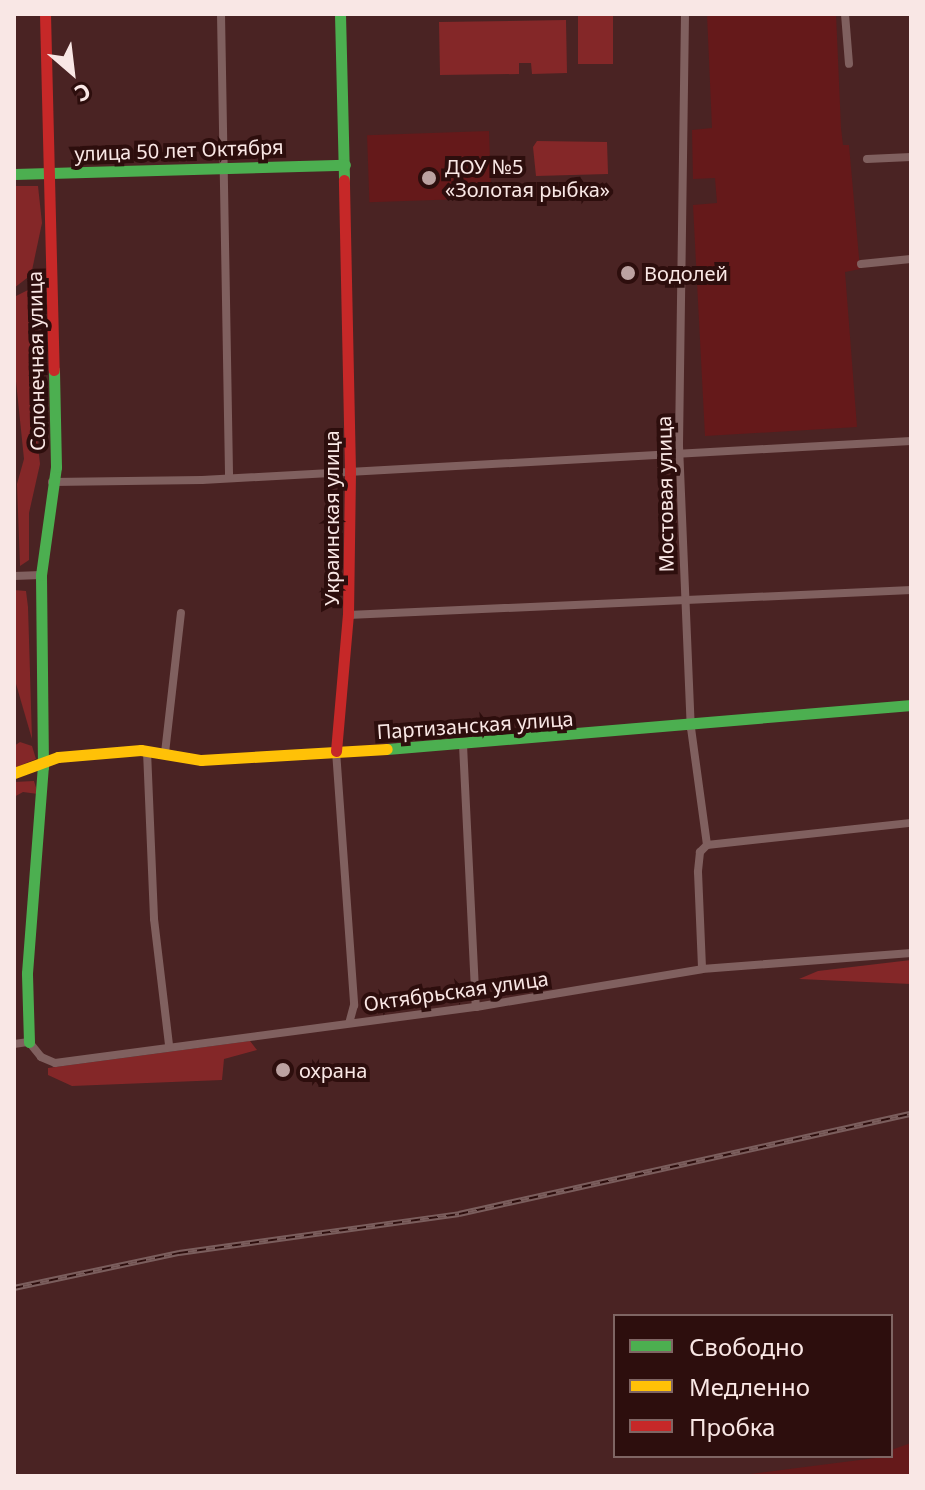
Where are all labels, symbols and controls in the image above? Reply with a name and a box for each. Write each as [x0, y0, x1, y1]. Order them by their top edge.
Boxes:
north arrow [32, 32, 112, 112]
text: С [70, 77, 97, 110]
street label: улица 50 лет Октября [74, 134, 284, 166]
place label: ДОУ №5 «Золотая рыбка» [445, 154, 610, 201]
marker: ДОУ №5 «Золотая рыбка» [420, 169, 438, 187]
place label: Водолей [644, 261, 728, 285]
marker: Водолей [619, 264, 637, 282]
street label: Солонечная улица [22, 271, 50, 451]
street label: Мостовая улица [652, 415, 678, 573]
street label: Украинская улица [319, 430, 343, 606]
street label: Партизанская улица [376, 706, 574, 744]
street label: Октябрьская улица [362, 966, 550, 1016]
place label: охрана [299, 1058, 367, 1082]
marker: охрана [274, 1061, 292, 1079]
legend [613, 1314, 893, 1458]
text: Свободно [689, 1330, 804, 1363]
text: Медленно [689, 1370, 810, 1403]
text: Пробка [689, 1410, 775, 1443]

